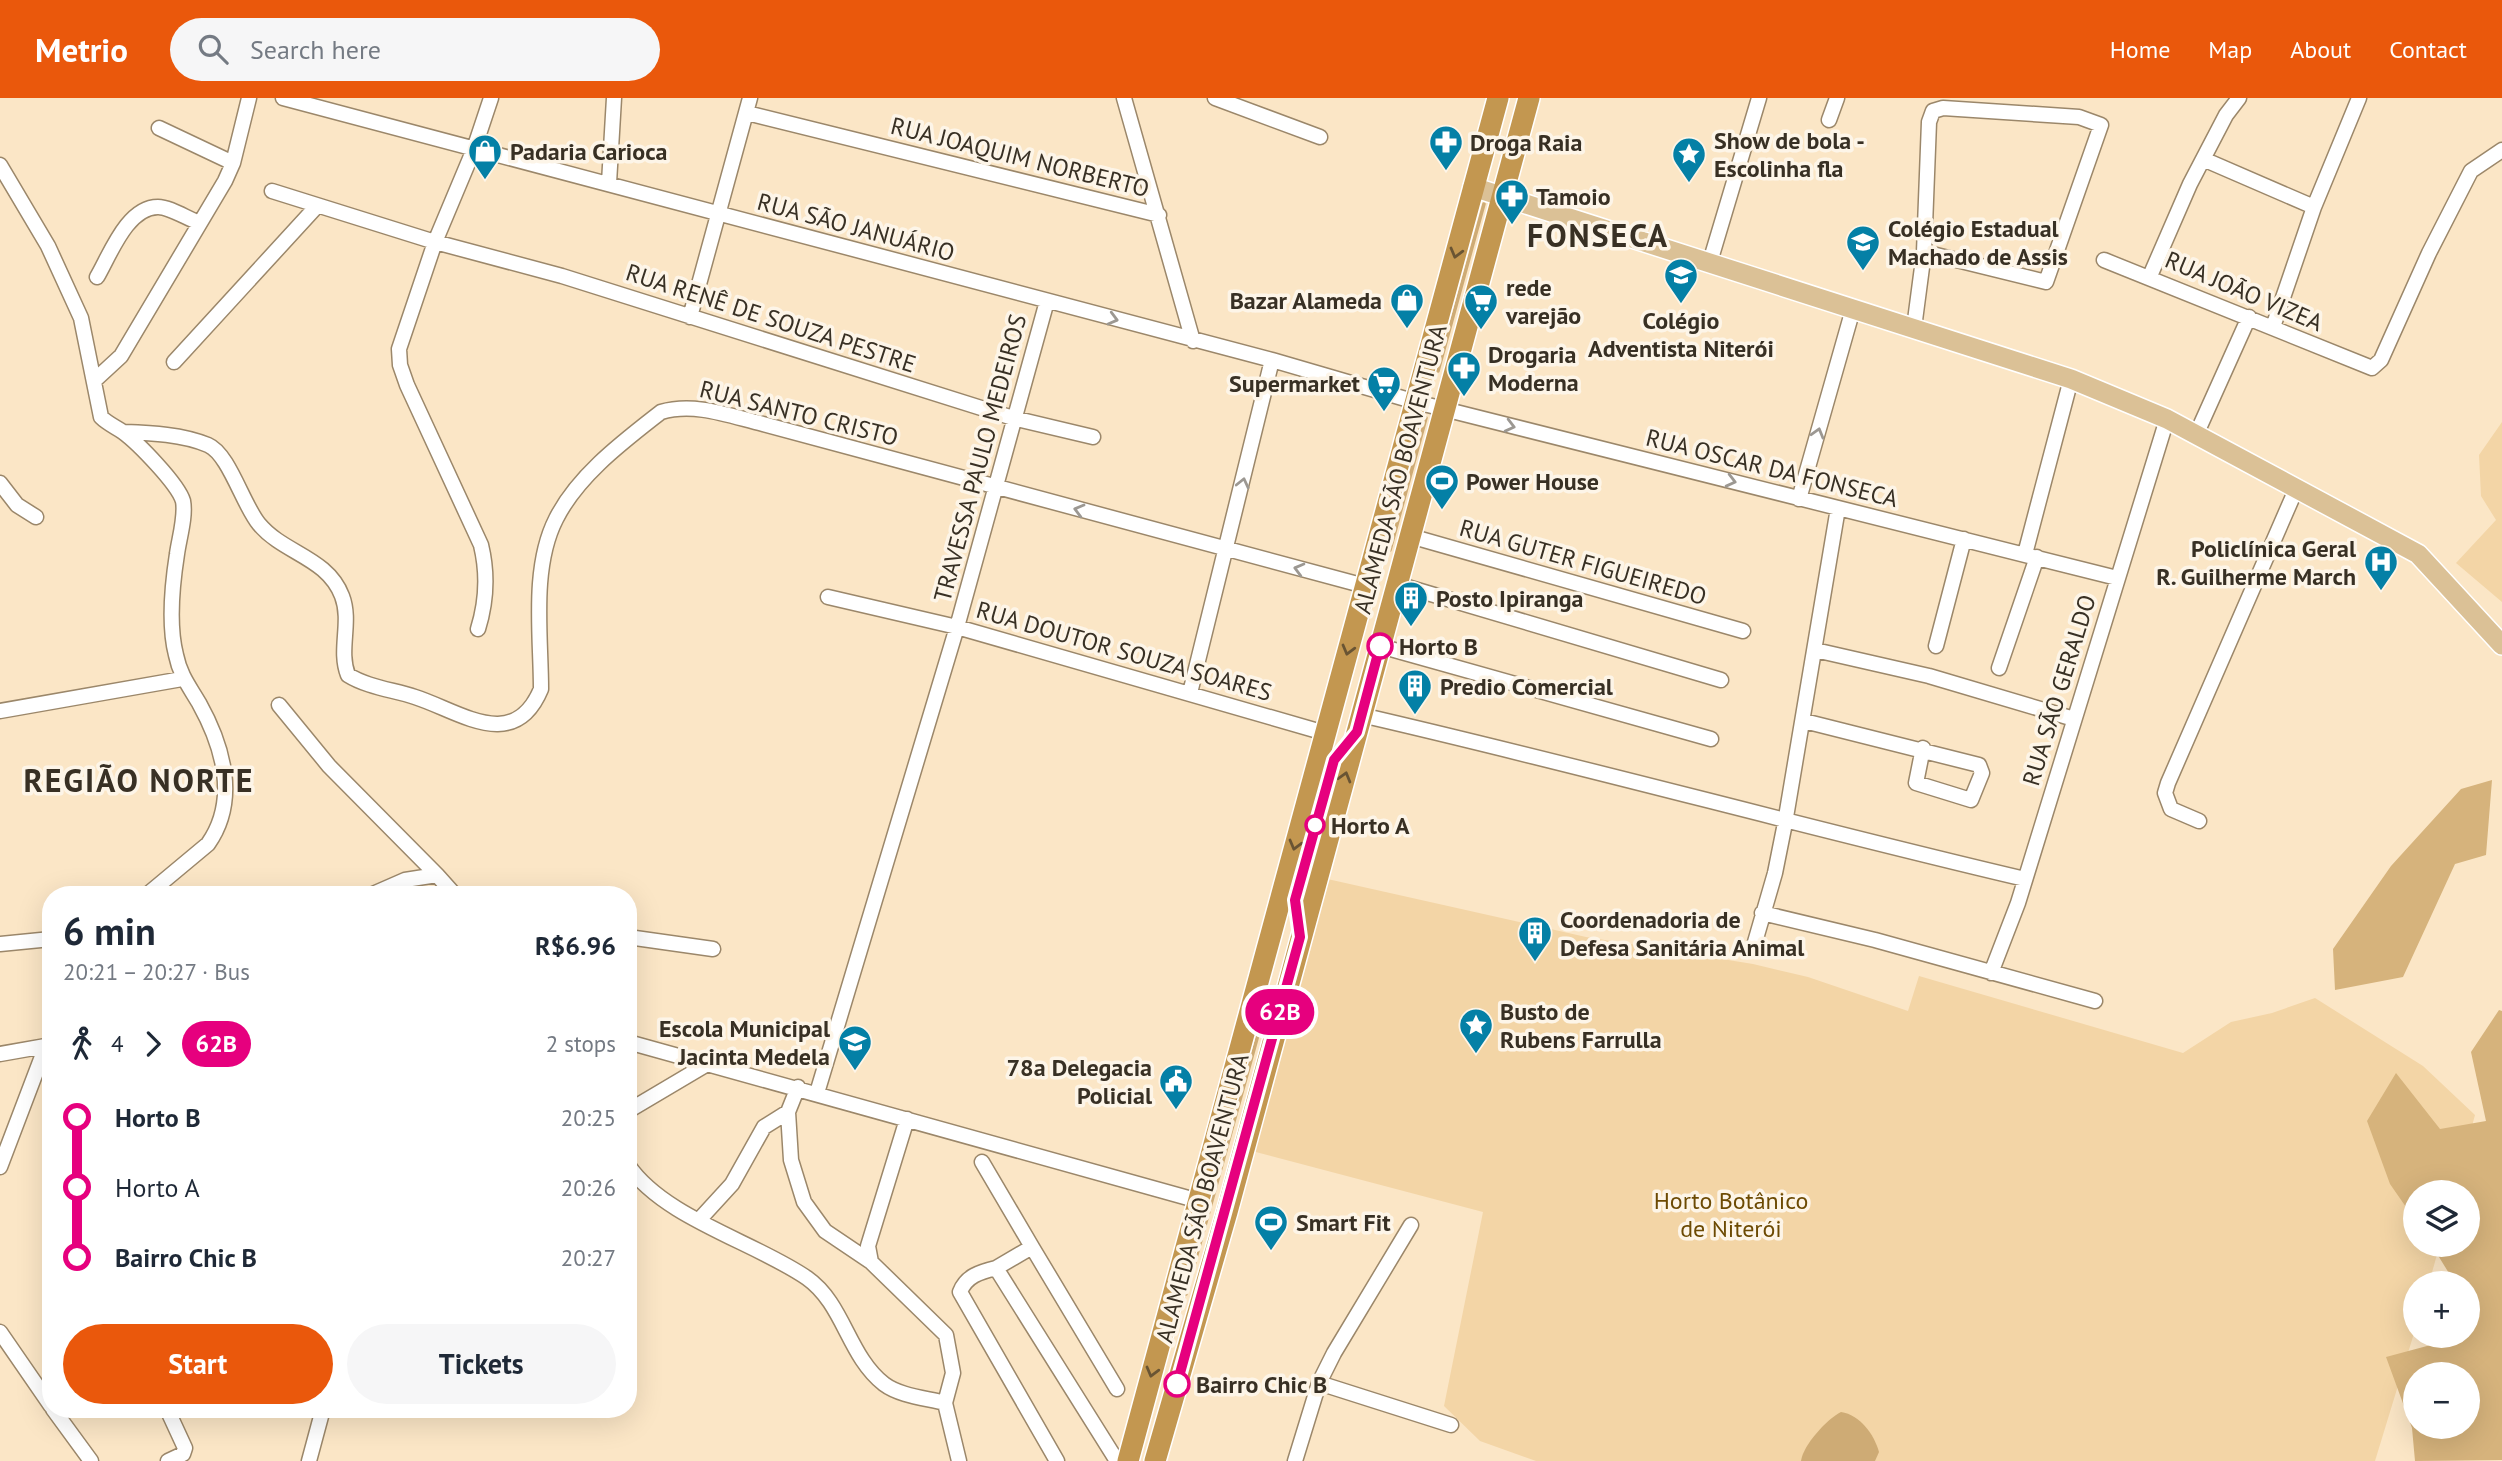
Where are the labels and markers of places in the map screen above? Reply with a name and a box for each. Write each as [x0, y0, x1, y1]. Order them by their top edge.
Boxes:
pharmacy icon: Droga Raia [1427, 123, 1465, 172]
place label: Show de bola - Escolinha fla [1714, 125, 1865, 184]
place label: Droga Raia [1470, 127, 1582, 158]
shop icon: Padaria Carioca [466, 132, 504, 181]
place icon: Show de bola - Escolinha fla [1670, 135, 1708, 184]
place label: Padaria Carioca [510, 136, 667, 167]
pharmacy icon: Tamoio [1493, 177, 1531, 226]
place label: Tamoio [1536, 181, 1611, 212]
place label: Colégio Estadual Machado de Assis [1888, 213, 2068, 272]
school or university icon: Colégio Estadual Machado de Assis [1844, 223, 1882, 272]
school or university icon: Colégio Adventista Niterói [1662, 256, 1700, 305]
place label: rede varejão [1505, 272, 1581, 331]
shop icon: Bazar Alameda [1388, 281, 1426, 330]
supermarket icon: rede varejão [1462, 282, 1500, 331]
place label: Bazar Alameda [1230, 285, 1382, 316]
place label: Colégio Adventista Niterói [1588, 305, 1774, 364]
place label: Drogaria Moderna [1488, 339, 1579, 398]
pharmacy icon: Drogaria Moderna [1445, 349, 1483, 398]
supermarket icon: Supermarket [1365, 364, 1403, 413]
place label: Supermarket [1229, 368, 1361, 399]
sports icon: Power House [1423, 462, 1461, 511]
place label: Power House [1466, 466, 1599, 497]
place label: Policlínica Geral R. Guilherme March [2156, 533, 2357, 592]
hospital icon: Policlínica Geral R. Guilherme March [2362, 543, 2400, 592]
building icon: Posto Ipiranga [1392, 579, 1430, 628]
place label: Posto Ipiranga [1436, 583, 1584, 614]
place label: Horto B [1399, 631, 1478, 662]
marker: Horto B [1367, 633, 1393, 659]
building icon: Predio Comercial [1396, 667, 1434, 716]
place label: Predio Comercial [1440, 671, 1614, 702]
place label: Horto A [1331, 810, 1410, 841]
marker: Horto A [1305, 815, 1325, 835]
place label: Coordenadoria de Defesa Sanitária Animal [1560, 904, 1805, 963]
building icon: Coordenadoria de Defesa Sanitária Animal [1516, 914, 1554, 963]
place label: Busto de Rubens Farrulla [1500, 996, 1662, 1055]
place icon: Busto de Rubens Farrulla [1457, 1006, 1495, 1055]
place label: Escola Municipal Jacinta Medela [659, 1013, 831, 1072]
school or university icon: Escola Municipal Jacinta Medela [836, 1023, 874, 1072]
place label: 78a Delegacia Policial [1006, 1052, 1153, 1111]
public building icon: 78a Delegacia Policial [1157, 1062, 1195, 1111]
sports icon: Smart Fit [1252, 1203, 1290, 1252]
place label: Smart Fit [1296, 1207, 1391, 1238]
place label: Bairro Chic B [1196, 1369, 1327, 1400]
marker: Bairro Chic B [1164, 1371, 1190, 1397]

